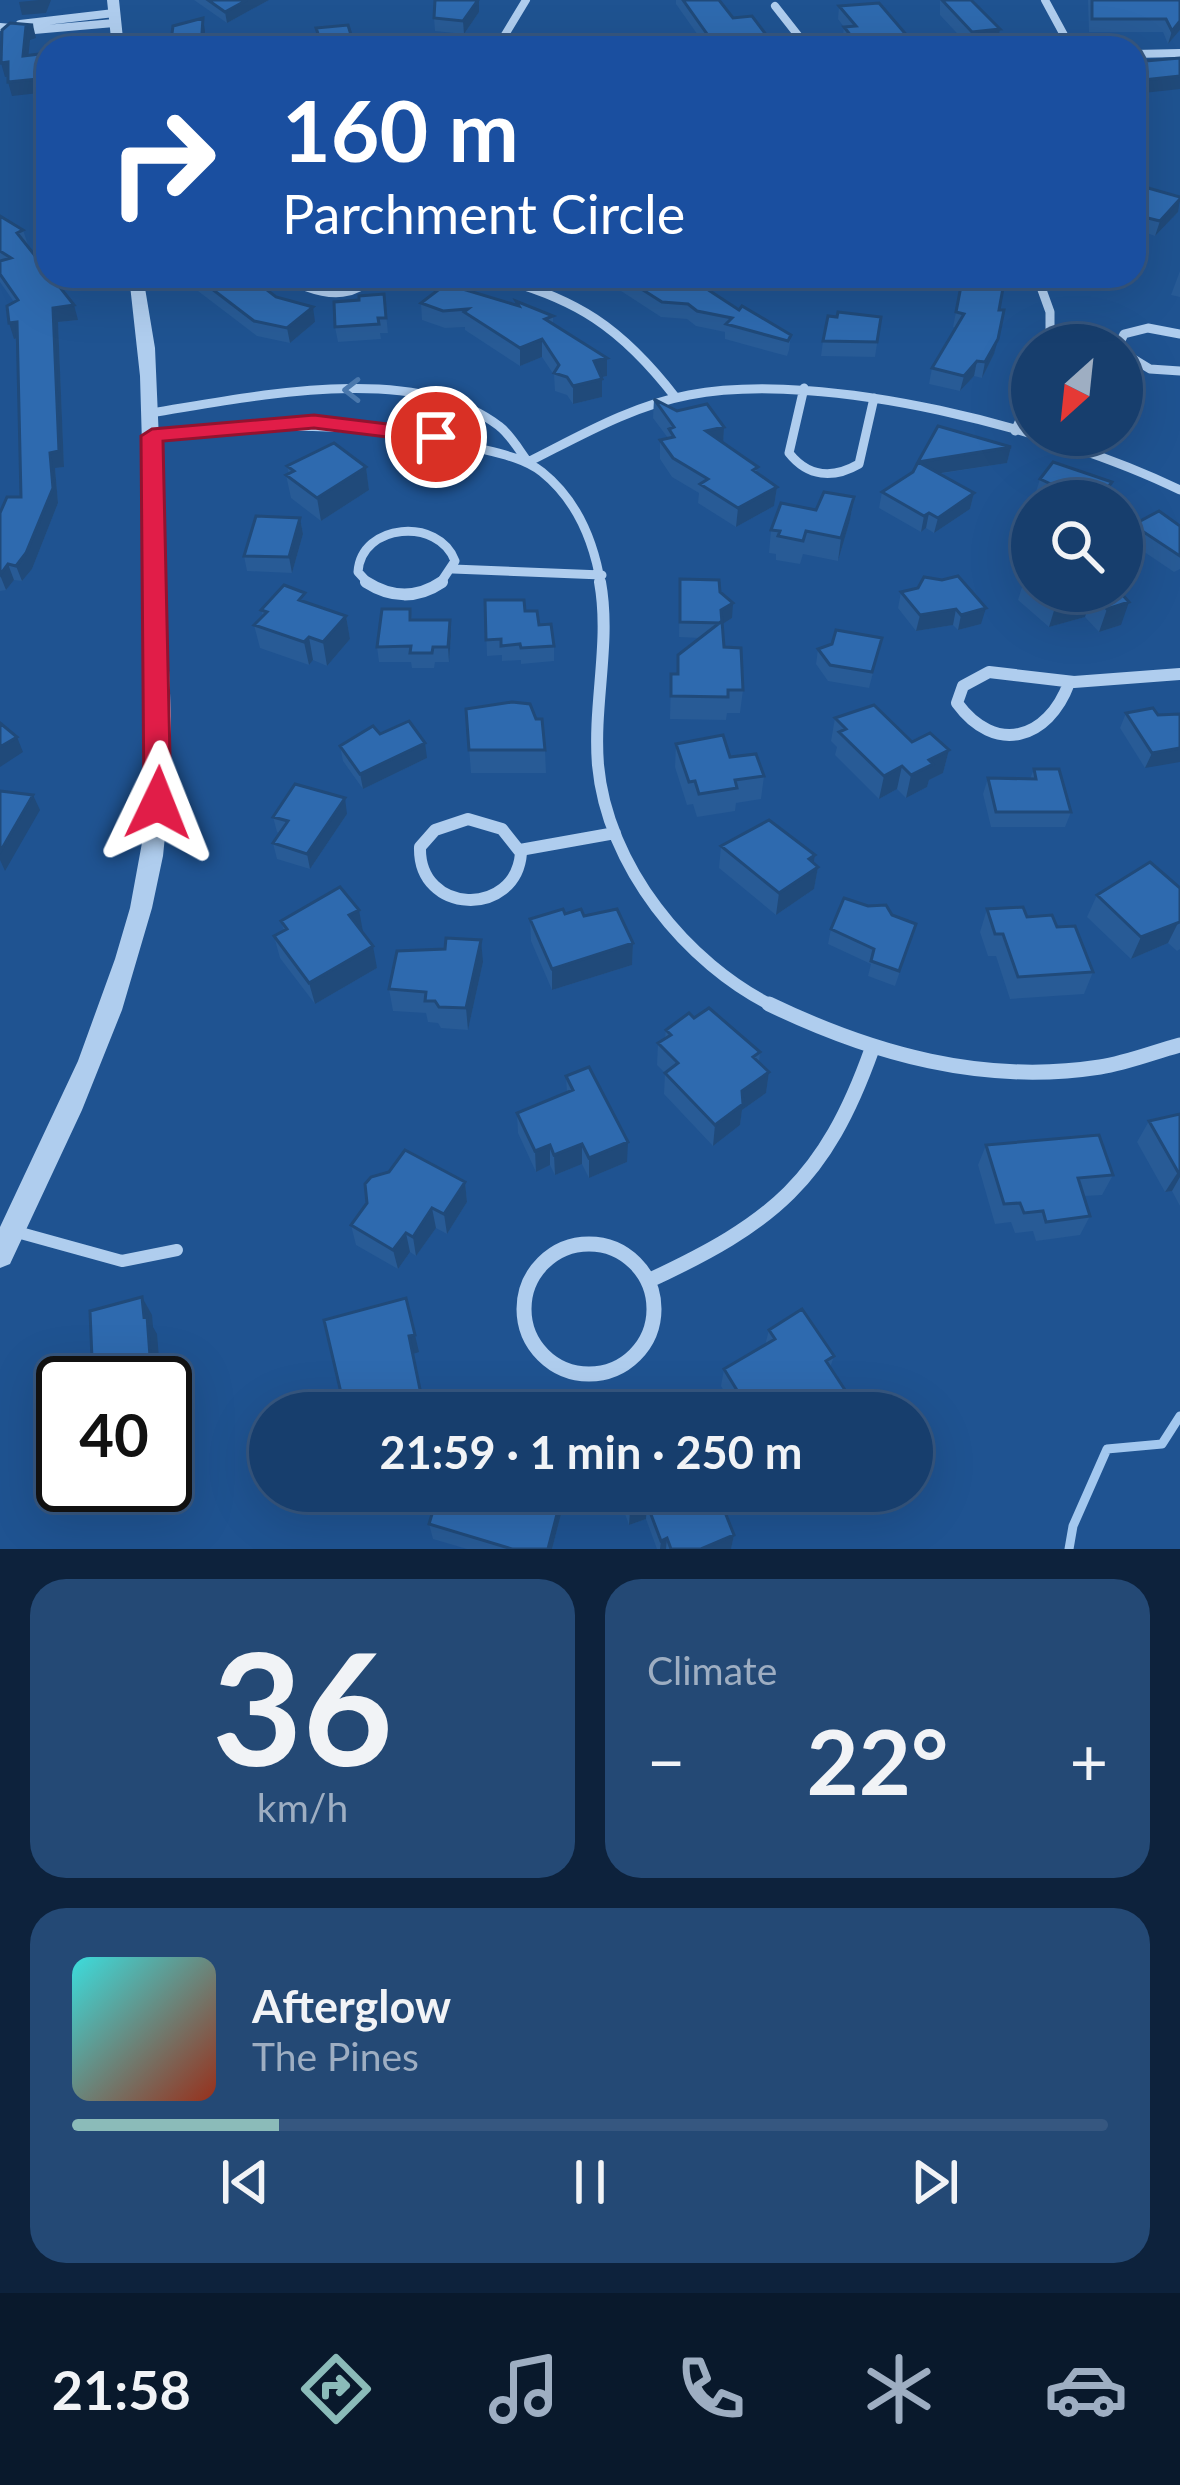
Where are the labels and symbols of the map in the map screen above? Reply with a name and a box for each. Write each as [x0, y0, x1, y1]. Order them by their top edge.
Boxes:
north arrow [1011, 324, 1143, 456]
one-way arrow [342, 377, 360, 403]
pin [385, 386, 487, 488]
position arrow [95, 740, 221, 866]
speed limit sign: 40 [36, 1356, 192, 1512]

